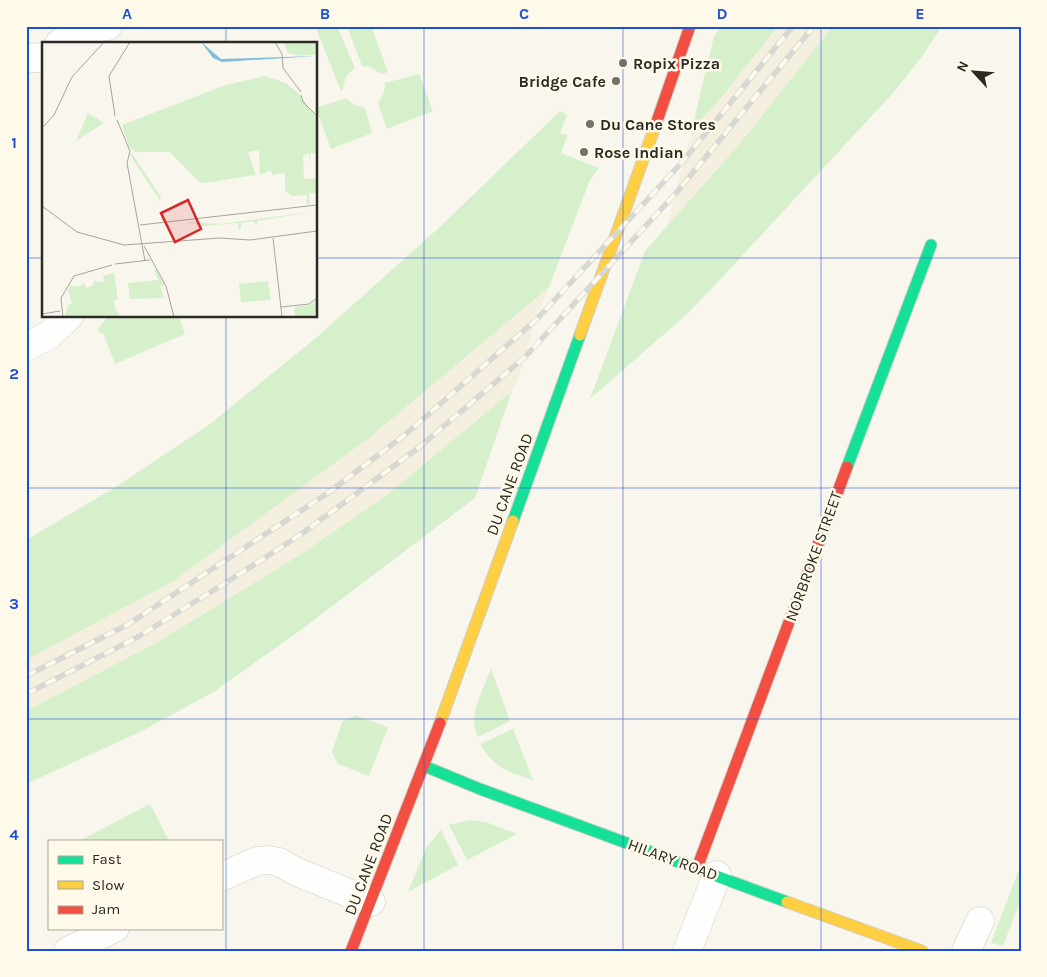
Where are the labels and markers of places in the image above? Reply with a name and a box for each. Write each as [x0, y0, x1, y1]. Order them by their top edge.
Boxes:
place label: Ropix Pizza [633, 54, 720, 73]
marker: Ropix Pizza [617, 57, 629, 69]
place label: Bridge Cafe [519, 72, 606, 91]
marker: Bridge Cafe [610, 75, 622, 87]
place label: Du Cane Stores [600, 115, 716, 134]
marker: Du Cane Stores [584, 118, 596, 130]
place label: Rose Indian [594, 143, 684, 162]
marker: Rose Indian [578, 146, 590, 158]

